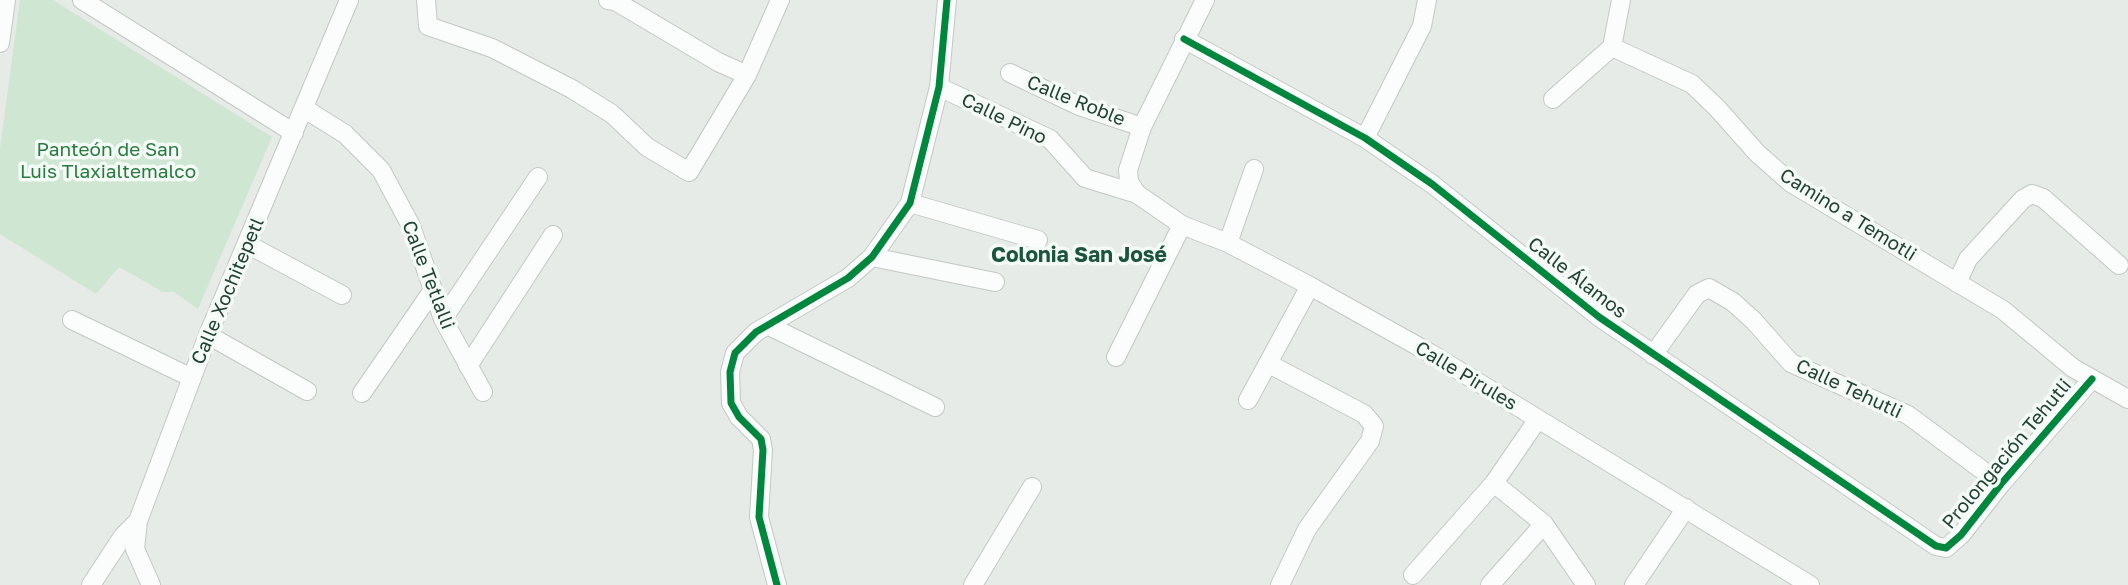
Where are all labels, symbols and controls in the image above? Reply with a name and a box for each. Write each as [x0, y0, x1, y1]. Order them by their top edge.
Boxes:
street label: Calle Roble [1023, 71, 1129, 131]
street label: Calle Pino [958, 89, 1050, 149]
park label: Panteón de San Luis Tlaxialtemalco [20, 139, 196, 183]
street label: Camino a Temotli [1775, 164, 1921, 266]
street label: Calle Xochitepetl [187, 214, 269, 368]
street label: Calle Tetlalli [397, 218, 459, 332]
street label: Calle Álamos [1523, 232, 1631, 324]
district label: Colonia San José [991, 242, 1167, 268]
street label: Calle Pirules [1411, 337, 1521, 415]
street label: Calle Tehutli [1792, 354, 1906, 424]
street label: Prolongación Tehutli [1938, 374, 2076, 534]

